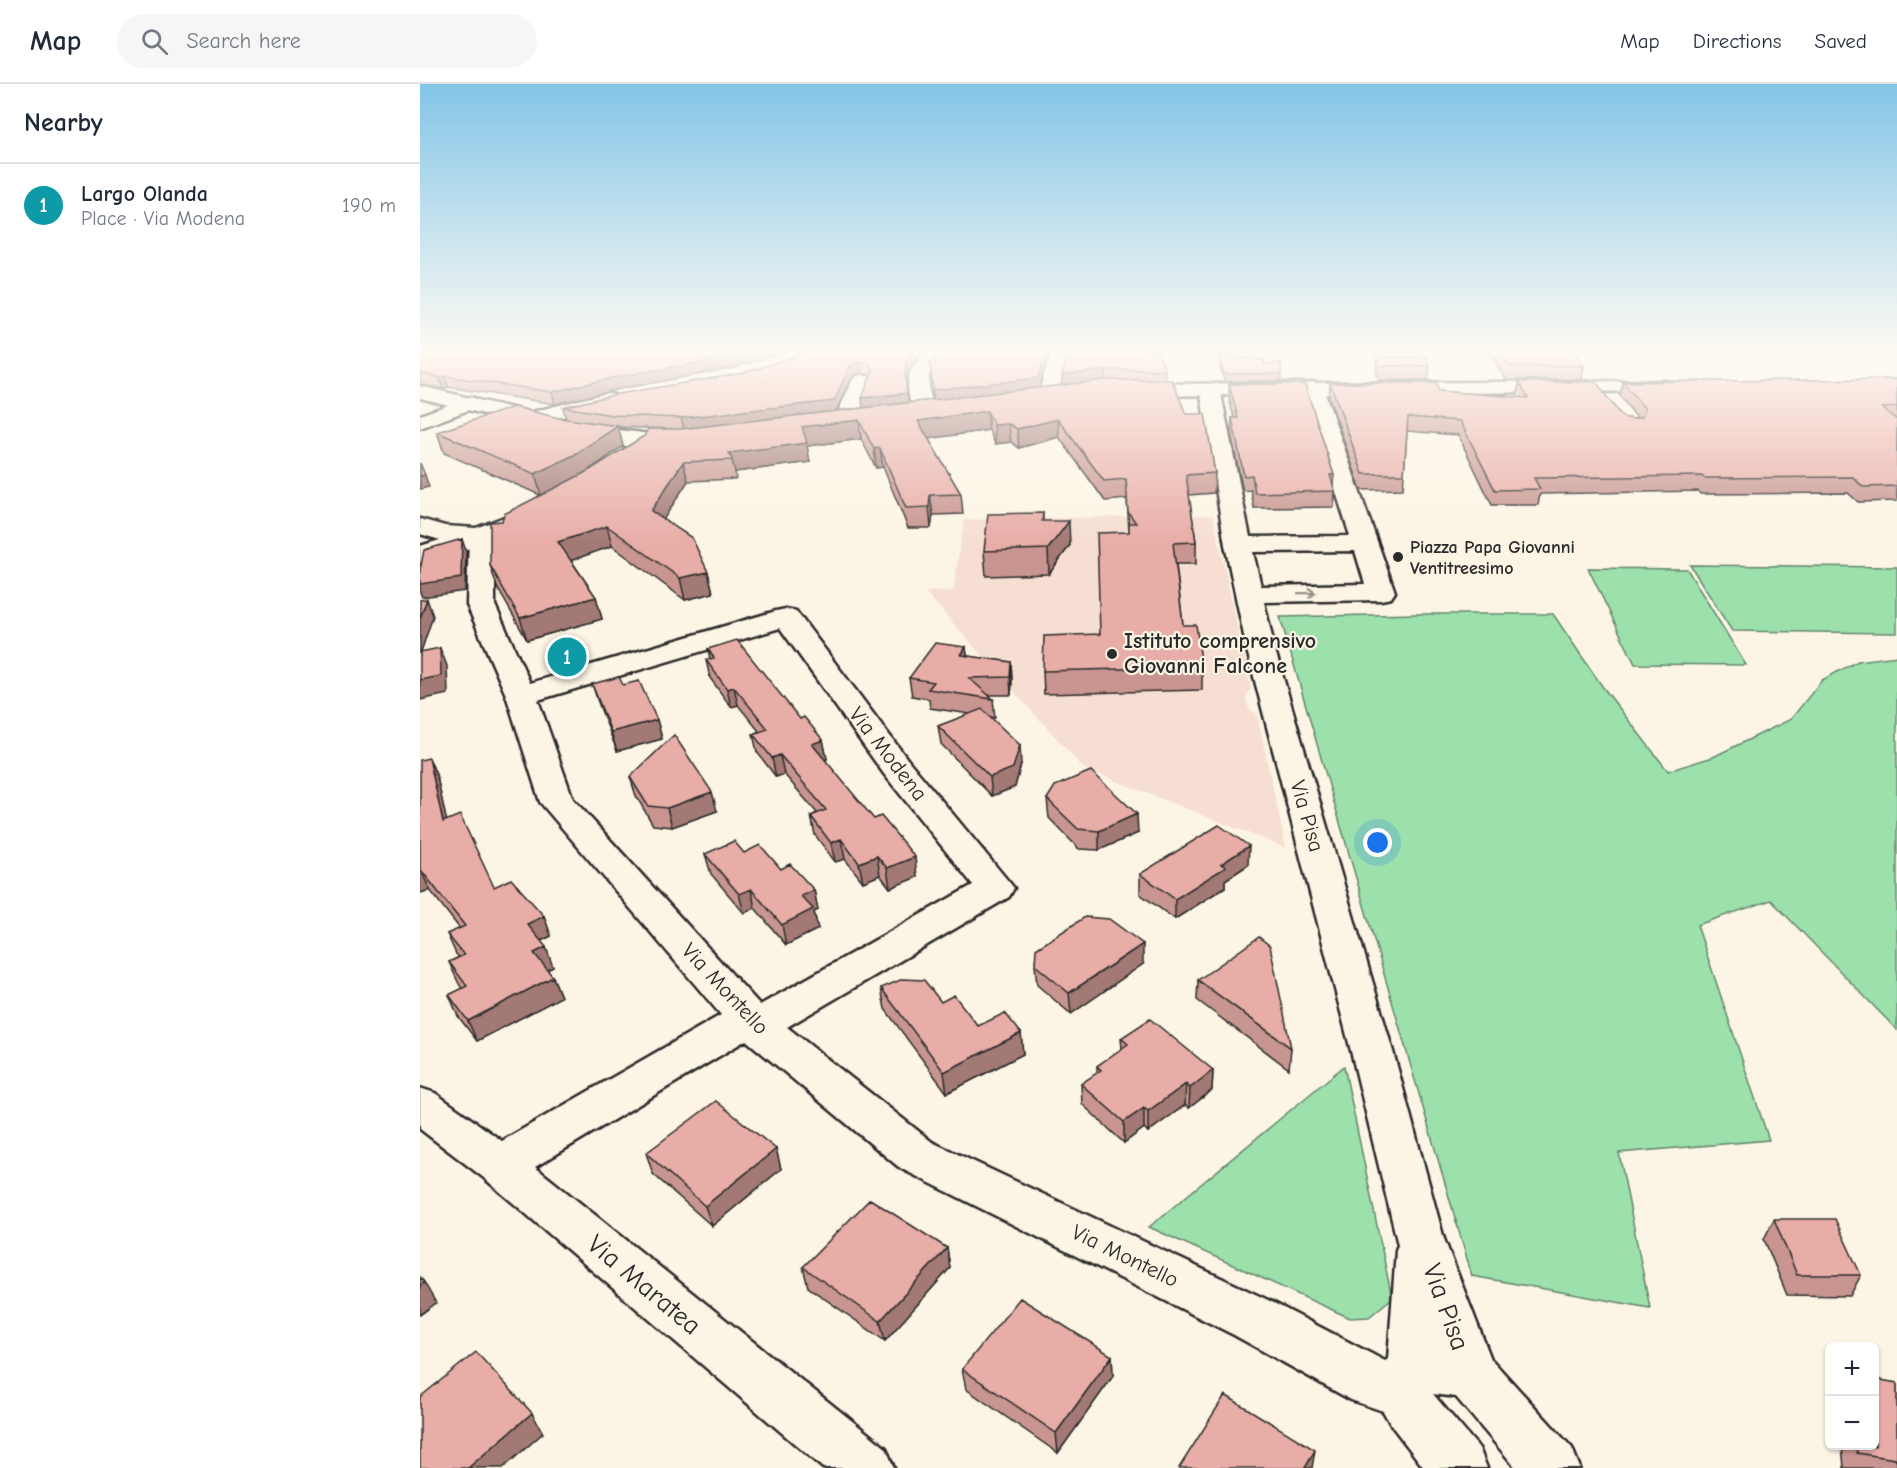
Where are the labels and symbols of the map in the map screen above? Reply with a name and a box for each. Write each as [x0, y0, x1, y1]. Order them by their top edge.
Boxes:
place label: Piazza Papa Giovanni Ventitreesimo [1410, 537, 1575, 579]
marker: Piazza Papa Giovanni Ventitreesimo [1391, 550, 1405, 564]
one-way arrow [1296, 587, 1316, 599]
place label: Istituto comprensivo Giovanni Falcone [1124, 628, 1316, 679]
pin: 1 [548, 634, 586, 680]
marker: Istituto comprensivo Giovanni Falcone [1105, 647, 1119, 661]
street label: Via Modena [843, 702, 933, 806]
street label: Via Pisa [1284, 777, 1330, 855]
your location [1363, 828, 1392, 857]
street label: Via Montello [676, 938, 774, 1040]
street label: Via Montello [1067, 1219, 1183, 1293]
street label: Via Maratea [581, 1229, 707, 1341]
street label: Via Pisa [1416, 1259, 1476, 1355]

